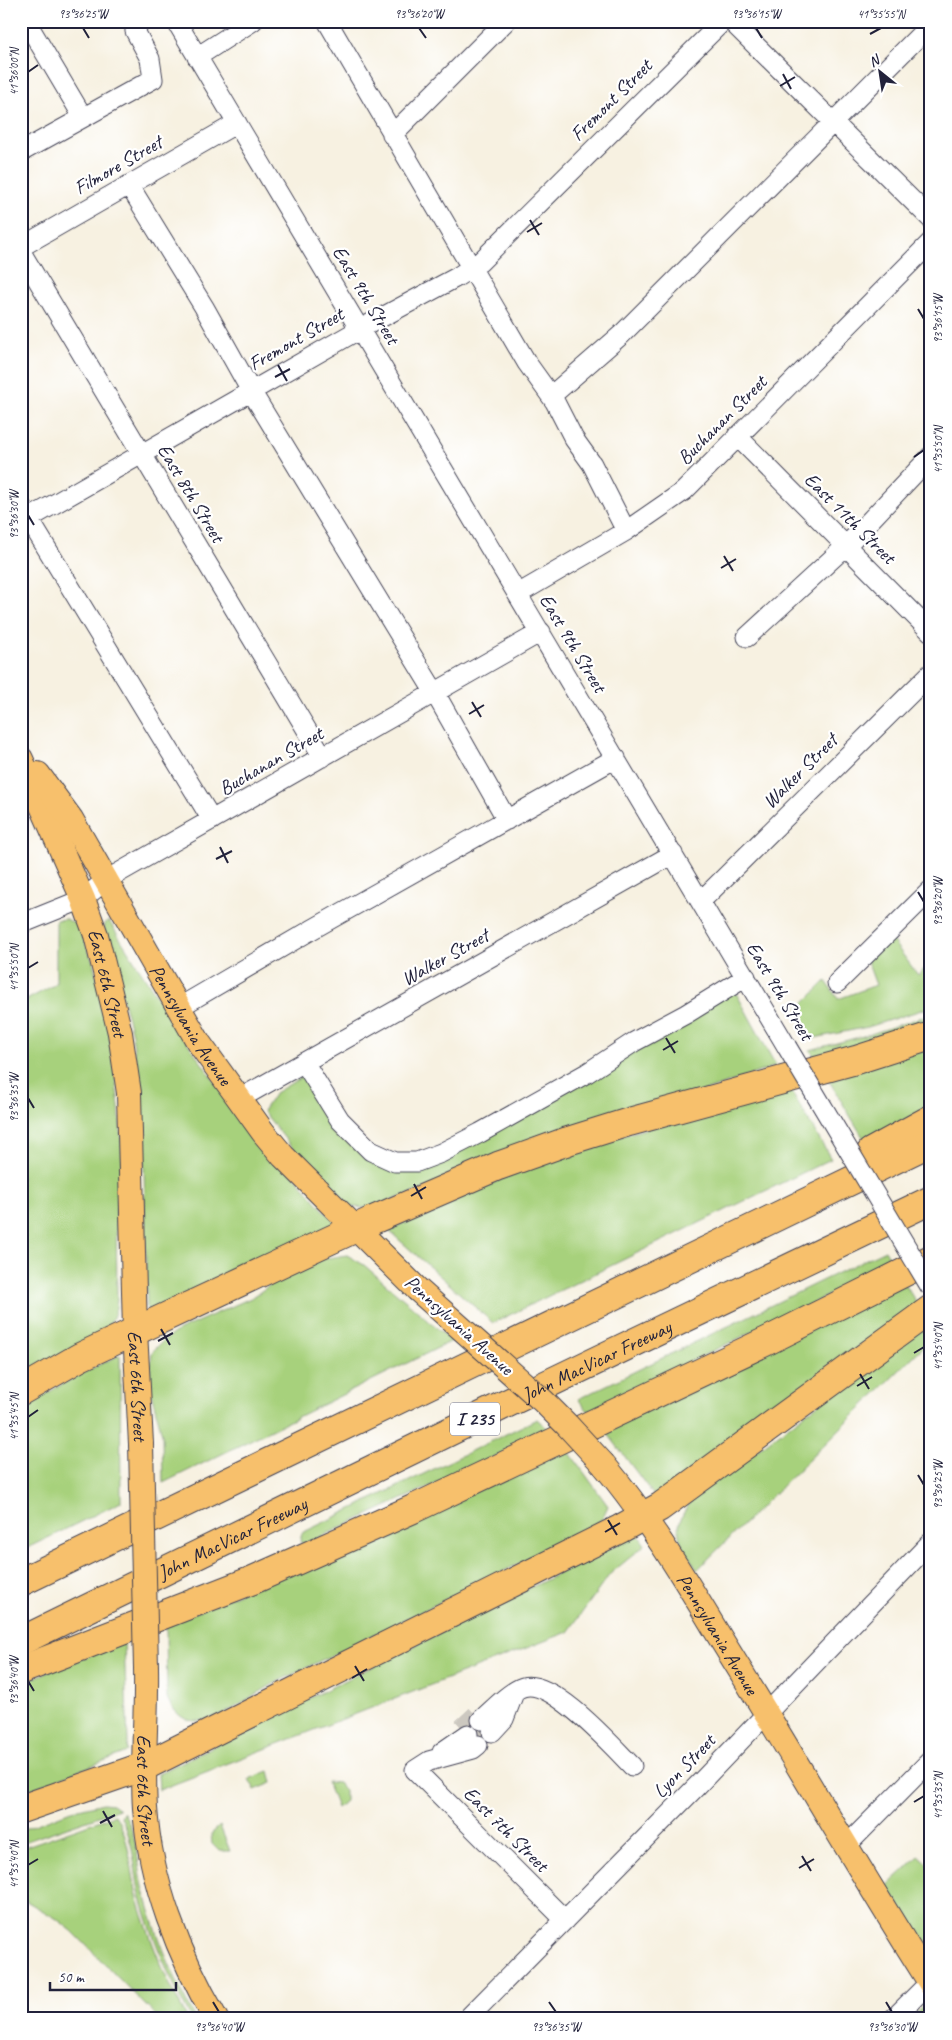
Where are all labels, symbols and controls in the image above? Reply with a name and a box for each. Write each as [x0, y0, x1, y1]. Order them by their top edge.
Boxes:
text: 93°36'25"W [59, 6, 110, 22]
text: 93°36'20"W [395, 6, 446, 22]
text: 93°36'15"W [732, 6, 783, 22]
text: 41°35'55"N [857, 6, 906, 22]
text: 41°36'00"N [6, 47, 22, 96]
north arrow [854, 48, 904, 98]
text: N [866, 50, 884, 71]
street label: Fremont Street [565, 52, 659, 146]
street label: Filmore Street [69, 128, 170, 200]
street label: East 9th Street [327, 241, 406, 351]
text: 93°36'15"W [930, 292, 946, 343]
street label: Fremont Street [244, 301, 350, 376]
street label: Buchanan Street [672, 368, 774, 470]
text: 41°35'50"N [930, 425, 946, 474]
street label: East 8th Street [152, 439, 231, 549]
street label: East 11th Street [799, 467, 903, 571]
text: 93°36'30"W [6, 488, 22, 539]
street label: East 9th Street [534, 589, 613, 699]
street label: Buchanan Street [214, 720, 330, 801]
street label: Walker Street [757, 726, 845, 814]
text: 93°36'20"W [930, 875, 946, 926]
street label: Walker Street [397, 921, 496, 991]
street label: East 6th Street [82, 926, 133, 1041]
street label: East 9th Street [741, 937, 820, 1047]
text: 41°35'50"N [6, 943, 22, 992]
street label: Pennsylvania Avenue [144, 960, 239, 1091]
text: 93°36'35"W [6, 1071, 22, 1122]
street label: Pennsylvania Avenue [400, 1270, 520, 1381]
street label: John MacVicar Freeway [517, 1314, 676, 1408]
text: 41°35'40"N [930, 1322, 946, 1371]
street label: East 6th Street [123, 1330, 153, 1444]
text: 41°35'45"N [6, 1392, 22, 1441]
road number: I 235 [450, 1402, 500, 1436]
text: 93°36'25"W [930, 1458, 946, 1509]
street label: John MacVicar Freeway [153, 1490, 312, 1585]
street label: Pennsylvania Avenue [671, 1569, 765, 1700]
text: 93°36'40"W [6, 1654, 22, 1705]
street label: Lyon Street [648, 1727, 722, 1803]
street label: East 6th Street [132, 1734, 162, 1849]
text: 41°35'35"N [930, 1771, 946, 1820]
street label: East 7th Street [458, 1781, 556, 1879]
text: 41°35'40"N [6, 1840, 22, 1889]
scale bar [50, 1960, 176, 1992]
text: 50 m [58, 1968, 85, 1987]
text: 93°36'40"W [195, 2019, 246, 2035]
text: 93°36'35"W [532, 2019, 583, 2035]
text: 93°36'30"W [868, 2019, 919, 2035]

